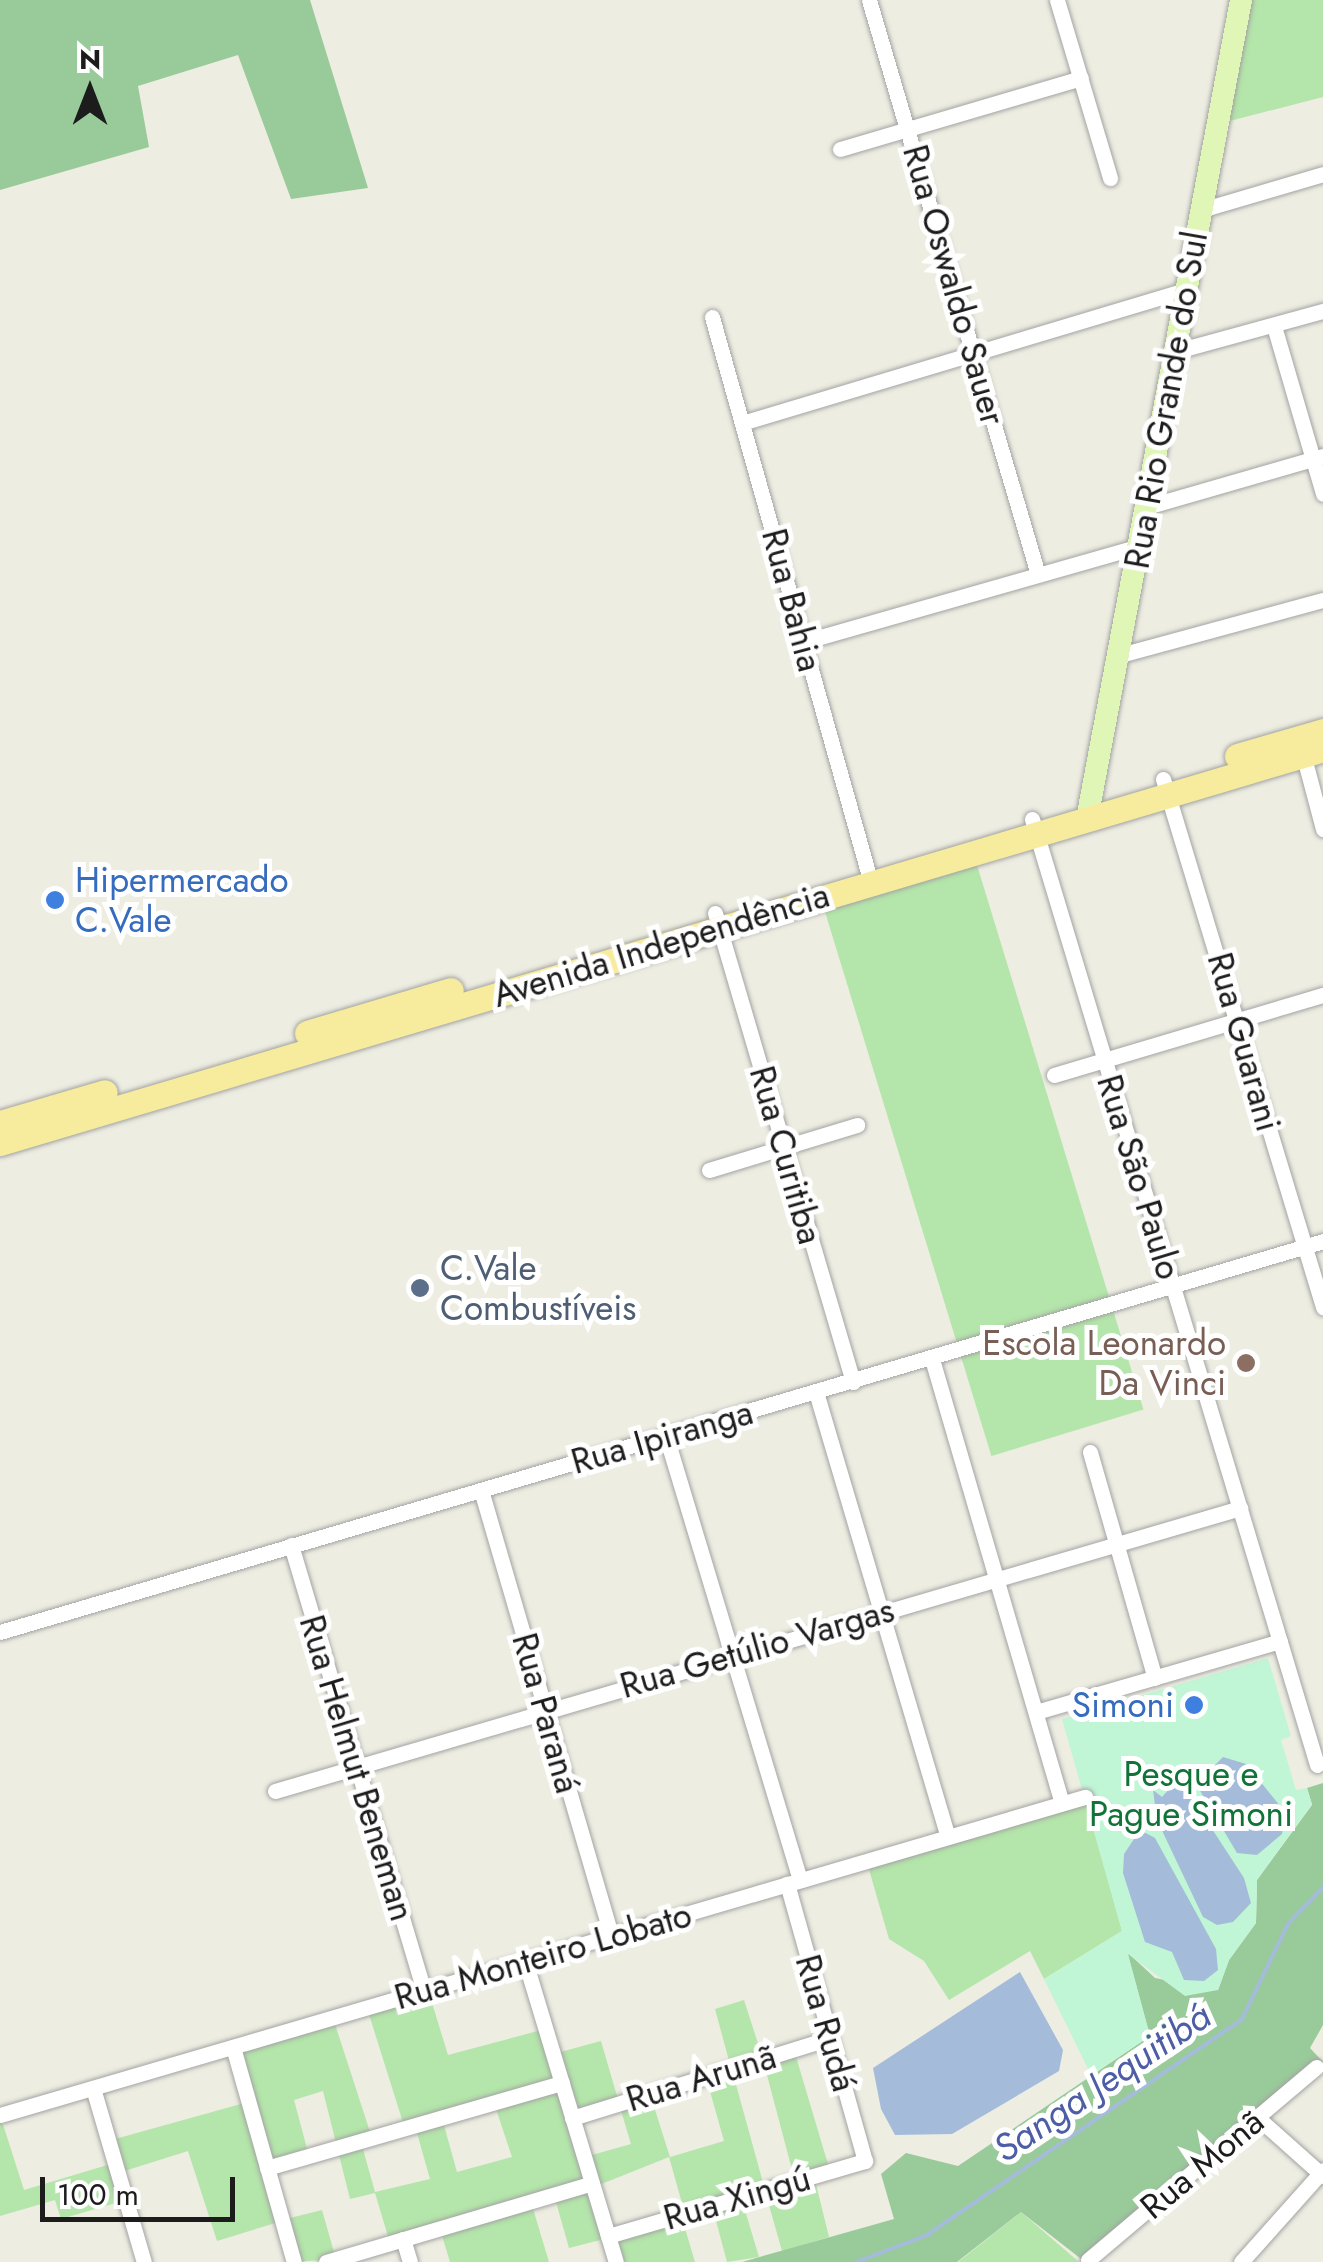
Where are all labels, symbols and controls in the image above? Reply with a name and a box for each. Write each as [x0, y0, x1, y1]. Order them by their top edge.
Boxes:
text: N [79, 39, 101, 80]
north arrow [40, 40, 140, 140]
street label: Rua Oswaldo Sauer [894, 140, 1014, 430]
street label: Rua Rio Grande do Sul [1116, 228, 1216, 572]
street label: Rua Bahia [753, 524, 831, 676]
place label: Hipermercado C.Vale [75, 859, 289, 941]
street label: Avenida Independência [488, 874, 834, 1016]
marker: Hipermercado C.Vale [44, 889, 66, 911]
street label: Rua Guarani [1198, 948, 1290, 1136]
street label: Rua Curitiba [741, 1061, 831, 1249]
street label: Rua São Paulo [1088, 1070, 1190, 1284]
place label: C.Vale Combustíveis [440, 1247, 636, 1329]
marker: C.Vale Combustíveis [409, 1277, 431, 1299]
place label: Escola Leonardo Da Vinci [982, 1322, 1226, 1404]
marker: Escola Leonardo Da Vinci [1235, 1352, 1257, 1374]
street label: Rua Ipiranga [566, 1391, 758, 1483]
street label: Rua Getúlio Vargas [615, 1589, 899, 1707]
street label: Rua Helmut Beneman [291, 1610, 423, 1926]
street label: Rua Paraná [503, 1628, 589, 1798]
place label: Simoni [1072, 1684, 1174, 1726]
marker: Simoni [1183, 1694, 1205, 1716]
park label: Pesque e Pague Simoni [1089, 1753, 1293, 1835]
street label: Rua Monteiro Lobato [390, 1894, 696, 2018]
street label: Rua Rudá [786, 1950, 866, 2096]
water label: Sanga Jequitibá [985, 1993, 1219, 2171]
street label: Rua Arunã [621, 2035, 781, 2121]
street label: Rua Monã [1132, 2100, 1272, 2228]
scale bar [45, 2157, 240, 2219]
street label: Rua Xingú [659, 2157, 815, 2239]
text: 100 m [57, 2173, 139, 2216]

